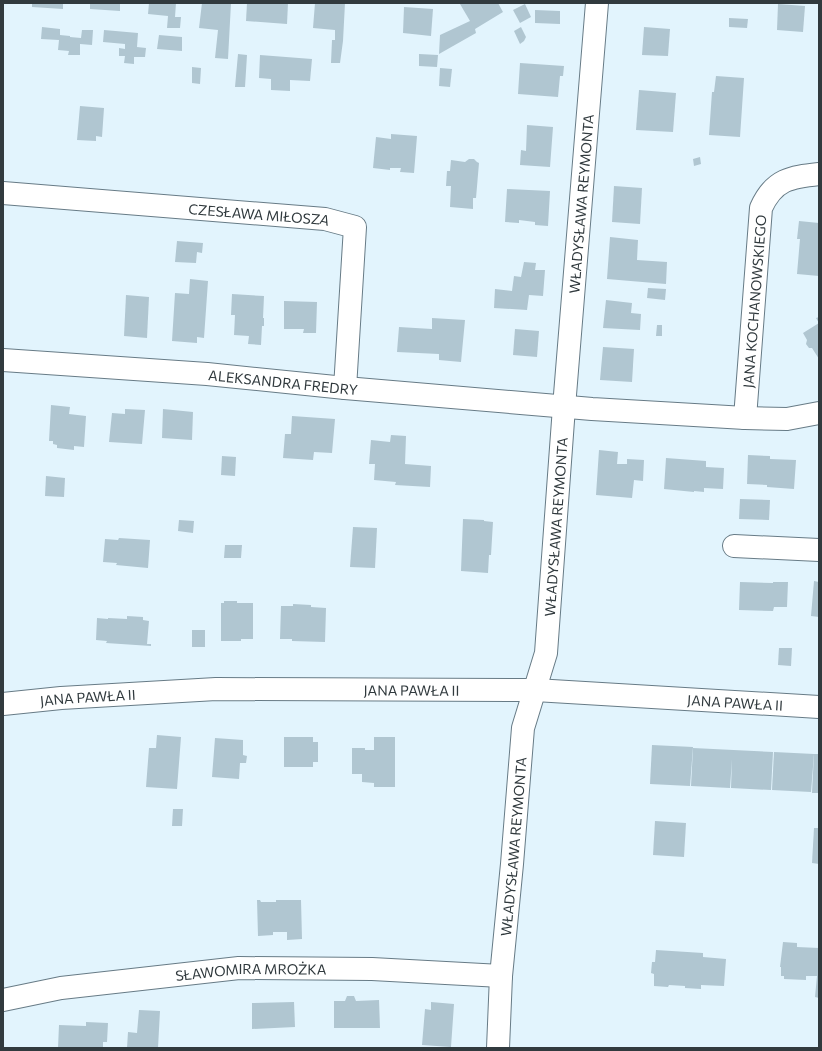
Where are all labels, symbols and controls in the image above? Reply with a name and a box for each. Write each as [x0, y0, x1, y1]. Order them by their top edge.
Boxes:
street label: WŁADYSŁAWA REYMONTA [565, 113, 596, 294]
street label: CZESŁAWA MIŁOSZA [188, 200, 332, 229]
street label: JANA KOCHANOWSKIEGO [739, 214, 769, 389]
street label: ALEKSANDRA FREDRY [208, 366, 359, 398]
street label: WŁADYSŁAWA REYMONTA [540, 436, 570, 617]
street label: JANA PAWŁA II [363, 681, 459, 698]
street label: JANA PAWŁA II [39, 685, 136, 709]
street label: JANA PAWŁA II [687, 691, 783, 713]
street label: WŁADYSŁAWA REYMONTA [496, 756, 529, 937]
street label: SŁAWOMIRA MROŻKA [174, 959, 327, 984]

